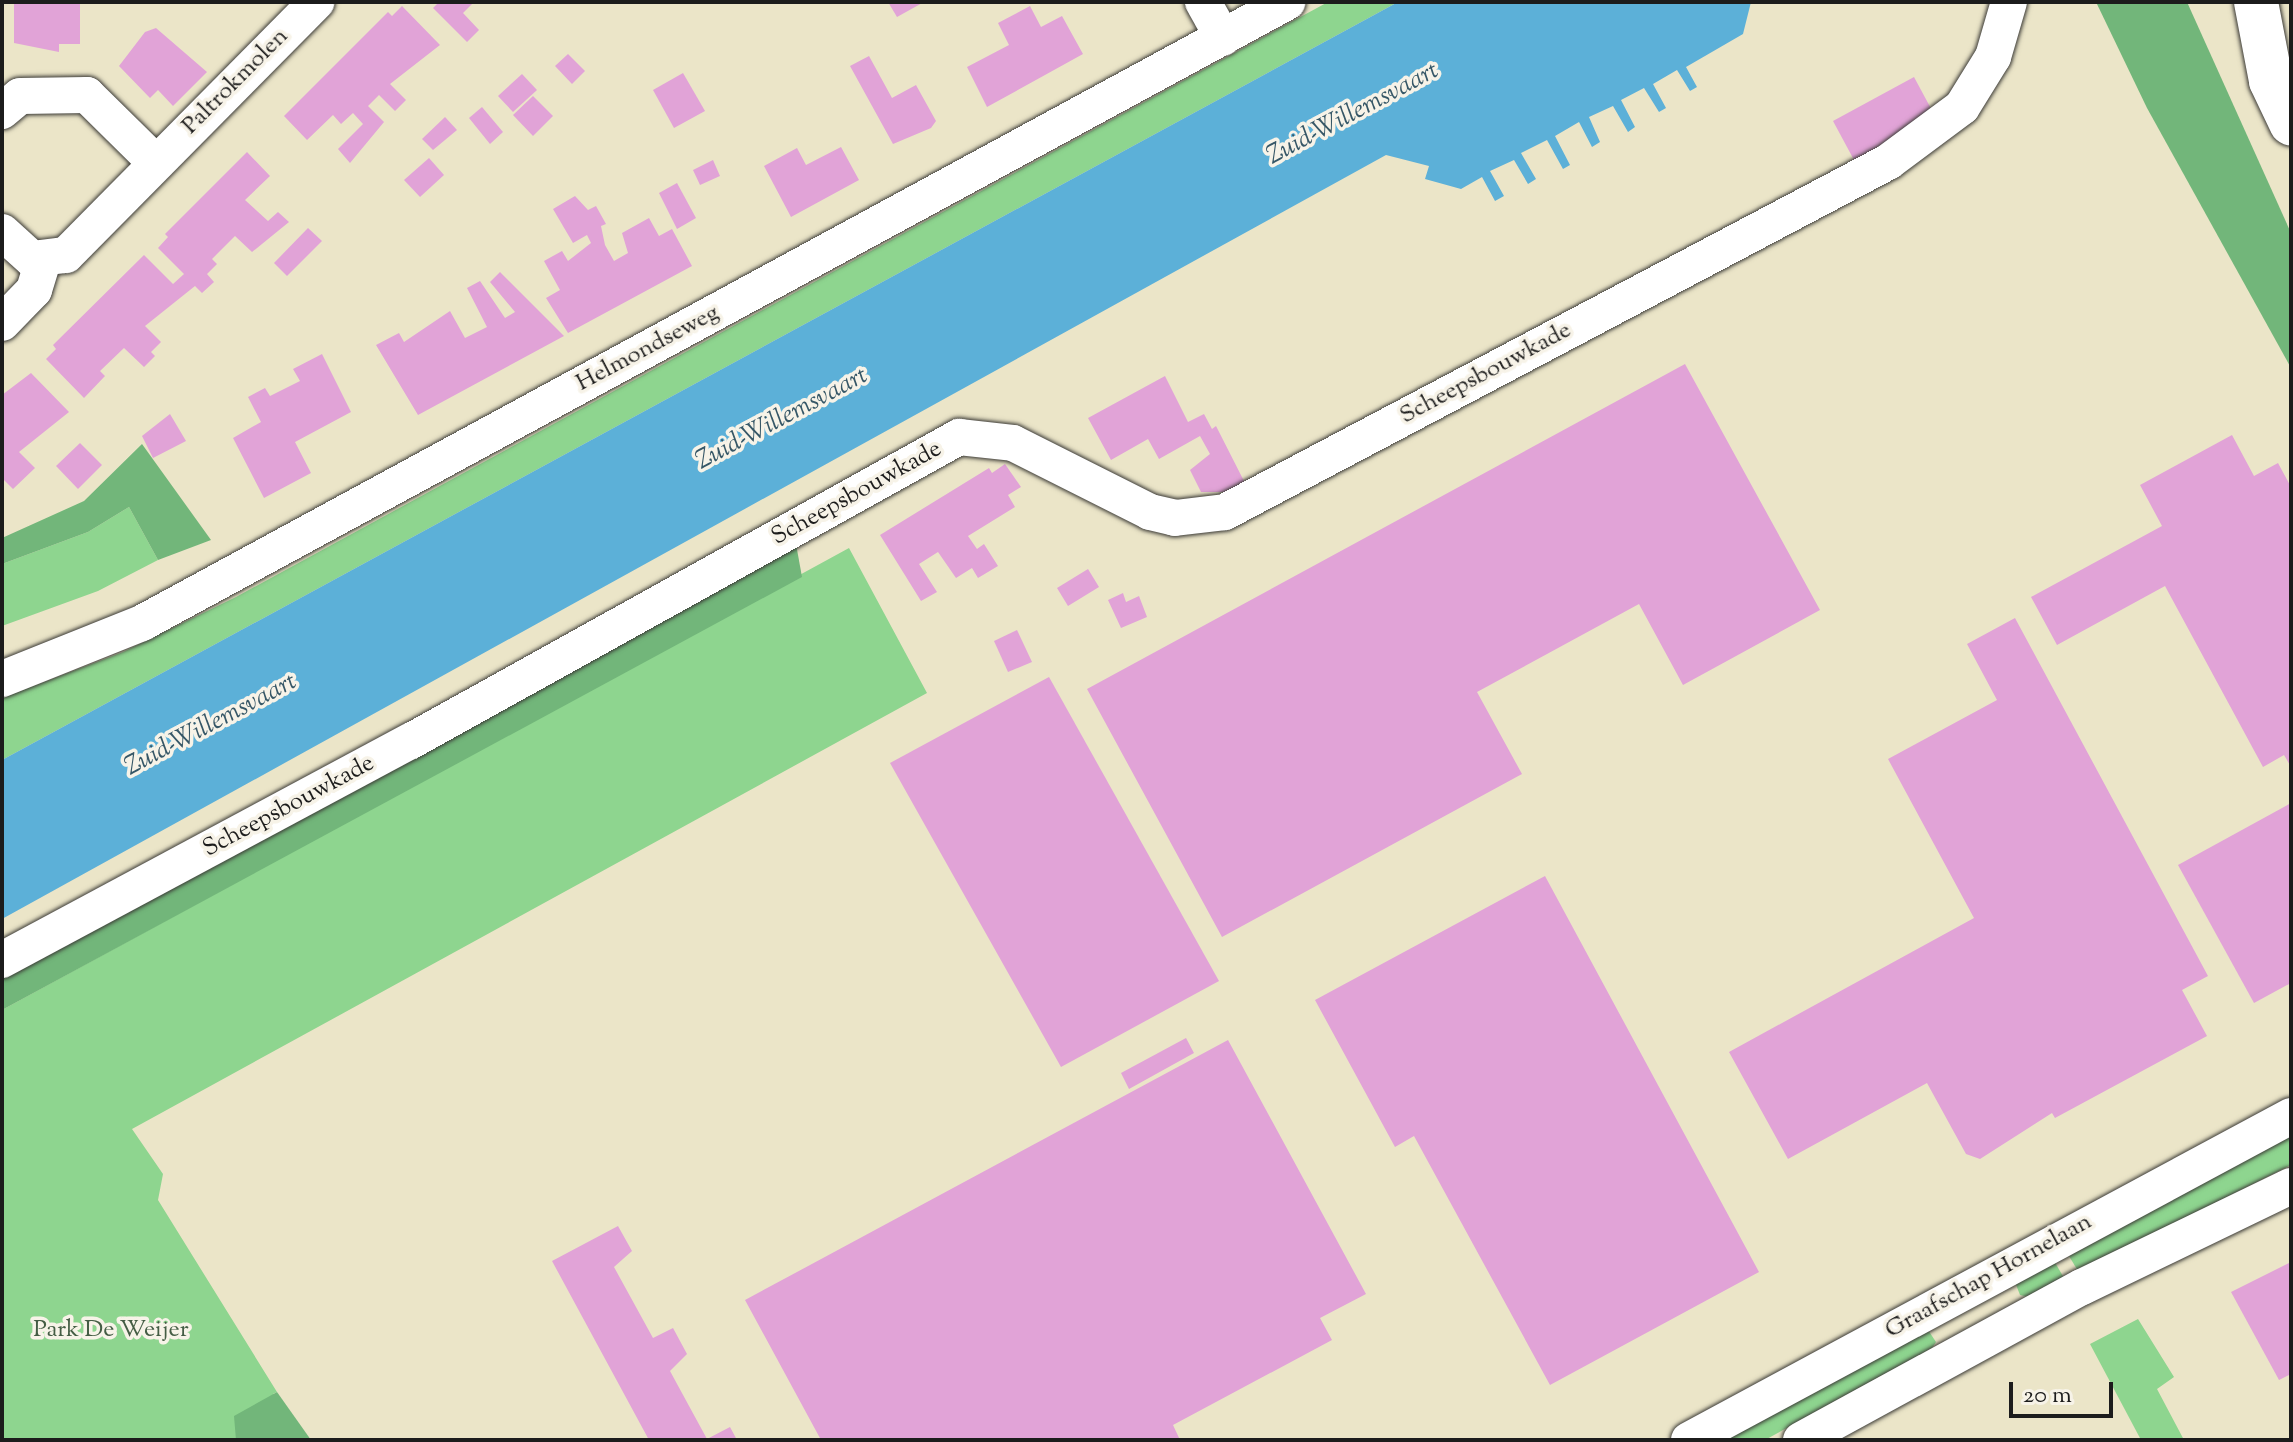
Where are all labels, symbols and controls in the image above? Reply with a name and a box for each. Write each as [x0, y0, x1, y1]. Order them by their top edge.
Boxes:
street label: Paltrokmolen [177, 23, 295, 141]
water label: Zuid-Willemsvaart [1262, 56, 1444, 172]
street label: Helmondseweg [572, 299, 724, 399]
street label: Scheepsbouwkade [1395, 317, 1577, 431]
water label: Zuid-Willemsvaart [691, 361, 873, 477]
street label: Scheepsbouwkade [767, 435, 947, 553]
water label: Zuid-Willemsvaart [120, 667, 302, 783]
street label: Scheepsbouwkade [198, 750, 380, 864]
street label: Graafschap Hornelaan [1881, 1208, 2097, 1346]
park label: Park De Weijer [33, 1317, 189, 1345]
scale bar [2013, 1366, 2117, 1416]
text: 20 m [2023, 1379, 2072, 1413]

